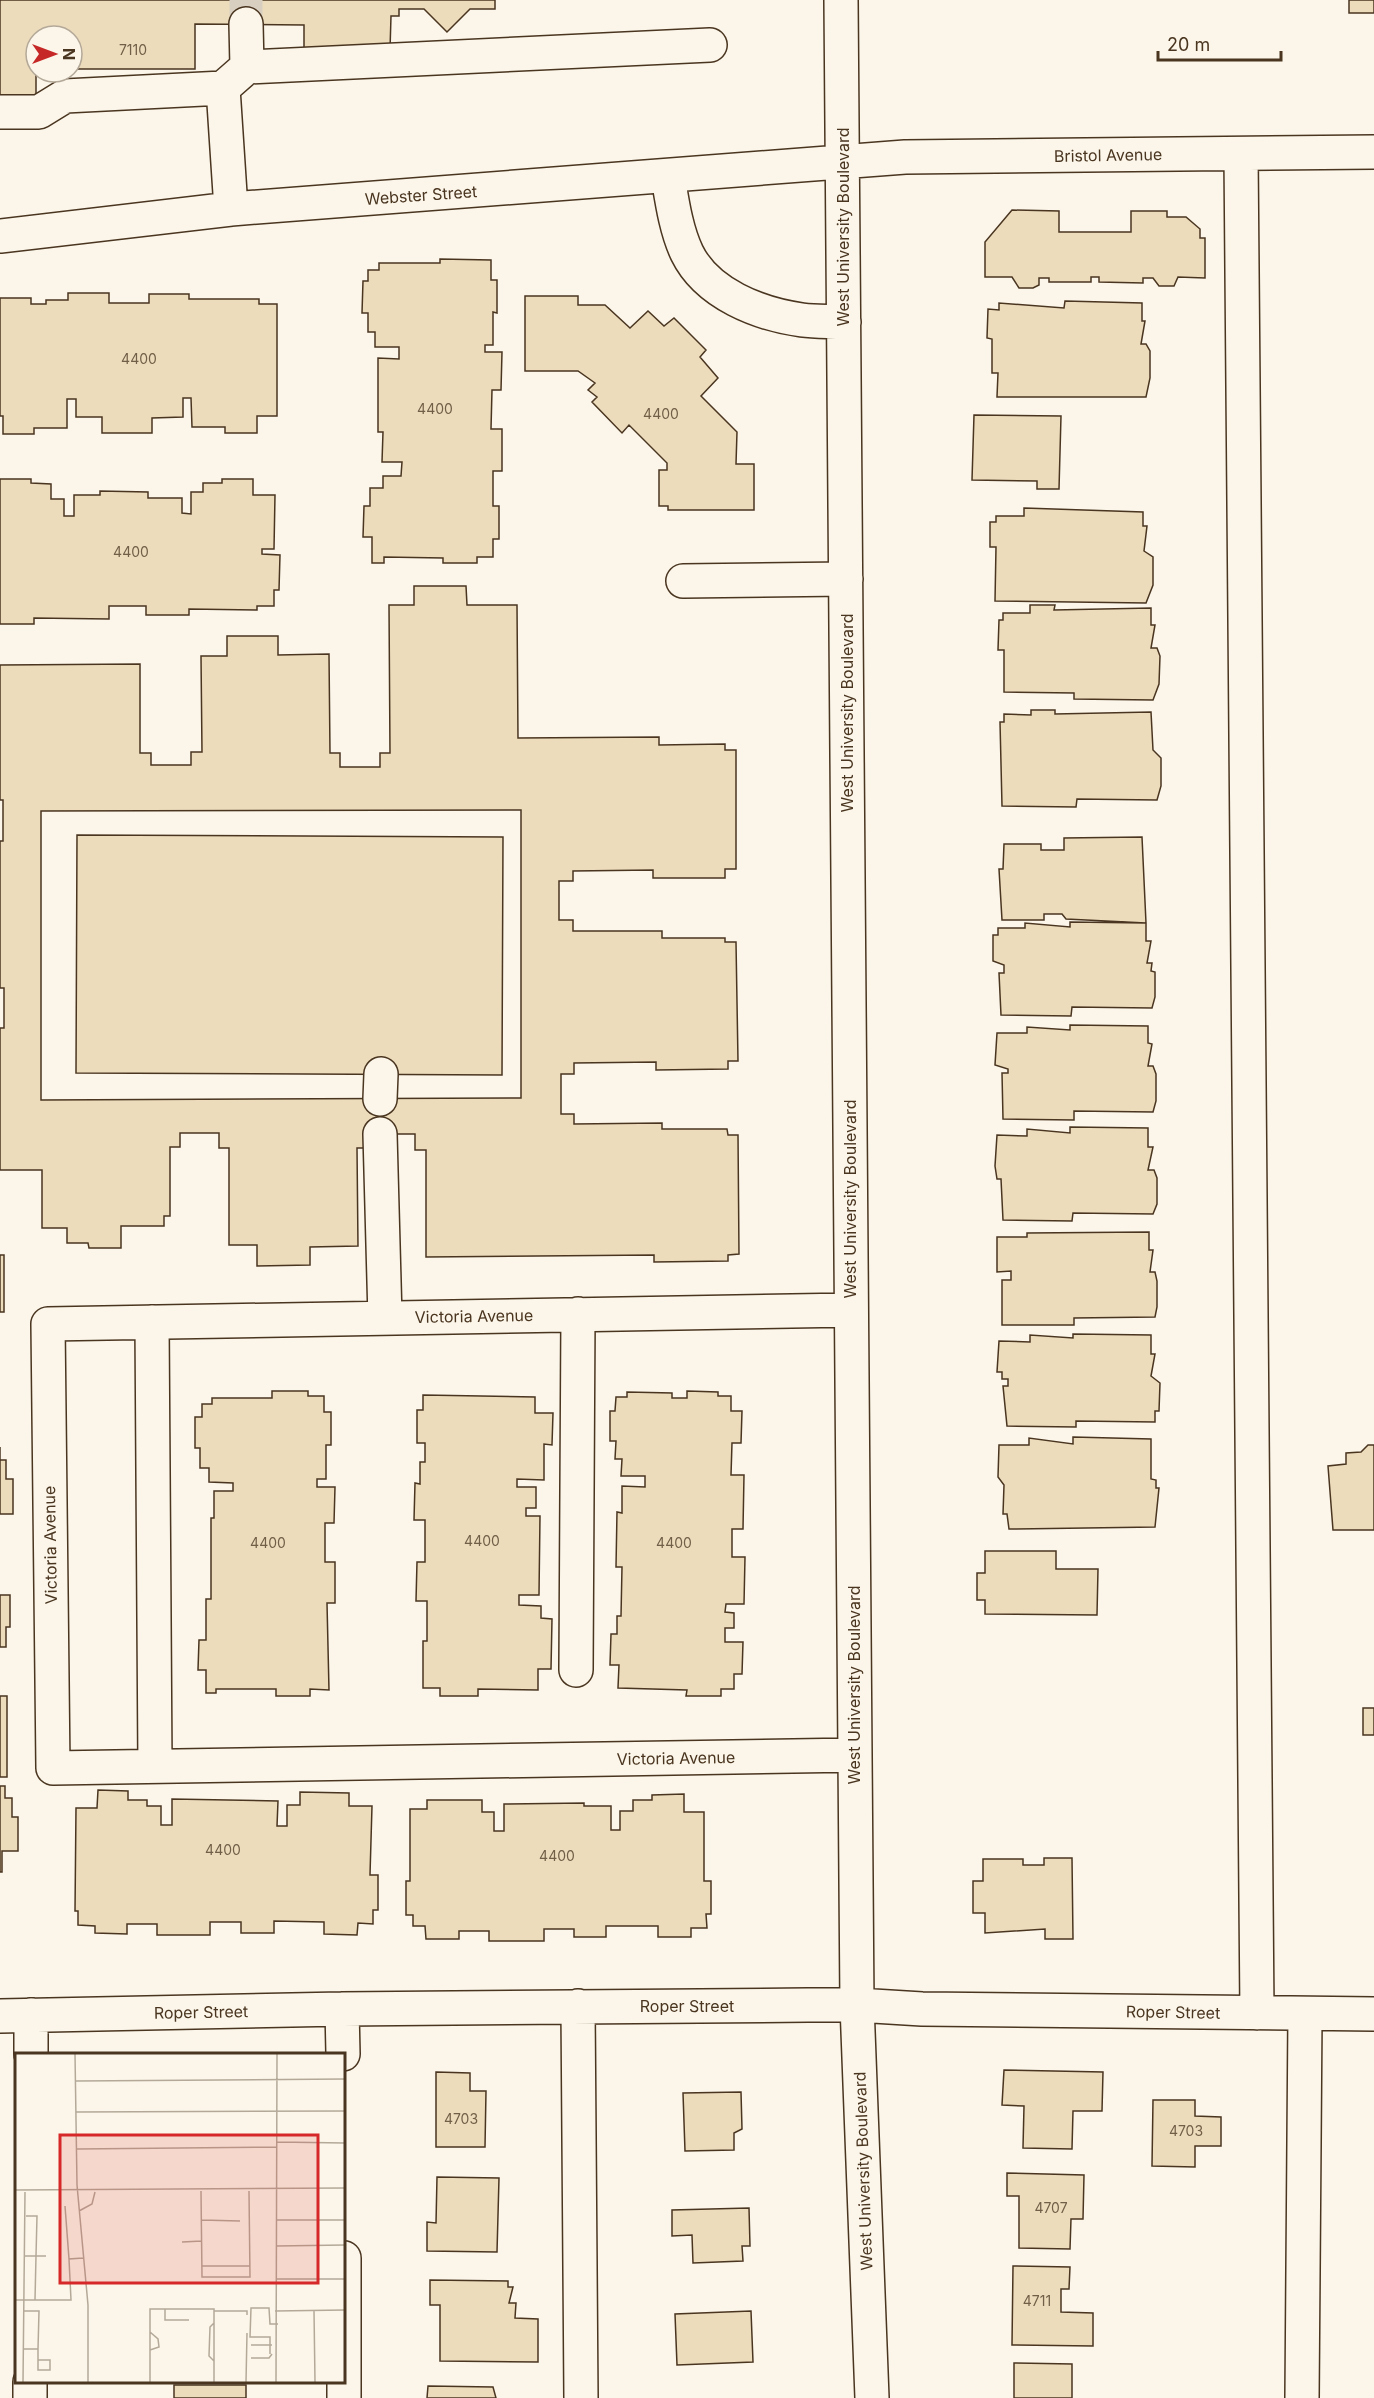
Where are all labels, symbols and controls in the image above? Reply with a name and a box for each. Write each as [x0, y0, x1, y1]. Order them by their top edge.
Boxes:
north arrow [24, 24, 84, 84]
scale bar [1158, 24, 1281, 62]
text: 20 m [1167, 34, 1210, 55]
house number: 7110 [119, 41, 147, 58]
text: N [59, 48, 79, 60]
street label: West University Boulevard [833, 128, 853, 326]
street label: Bristol Avenue [1054, 144, 1162, 166]
street label: Webster Street [364, 181, 478, 209]
house number: 4400 [121, 350, 157, 367]
house number: 4400 [417, 400, 453, 417]
house number: 4400 [643, 405, 679, 422]
house number: 4400 [113, 543, 149, 560]
street label: West University Boulevard [837, 614, 857, 812]
street label: West University Boulevard [840, 1100, 860, 1298]
street label: Victoria Avenue [415, 1305, 533, 1327]
street label: Victoria Avenue [39, 1486, 61, 1604]
house number: 4400 [464, 1532, 500, 1549]
house number: 4400 [250, 1534, 286, 1551]
house number: 4400 [656, 1534, 692, 1551]
street label: West University Boulevard [844, 1586, 864, 1784]
street label: Victoria Avenue [617, 1747, 735, 1769]
house number: 4400 [205, 1841, 241, 1858]
house number: 4400 [539, 1847, 575, 1864]
street label: Roper Street [640, 1996, 734, 2016]
street label: Roper Street [154, 2001, 248, 2023]
street label: Roper Street [1126, 2001, 1220, 2023]
inset map [15, 2053, 345, 2383]
street label: West University Boulevard [850, 2071, 876, 2271]
house number: 4703 [444, 2110, 478, 2127]
house number: 4703 [1169, 2122, 1203, 2139]
house number: 4707 [1034, 2199, 1068, 2216]
house number: 4711 [1023, 2292, 1051, 2309]

